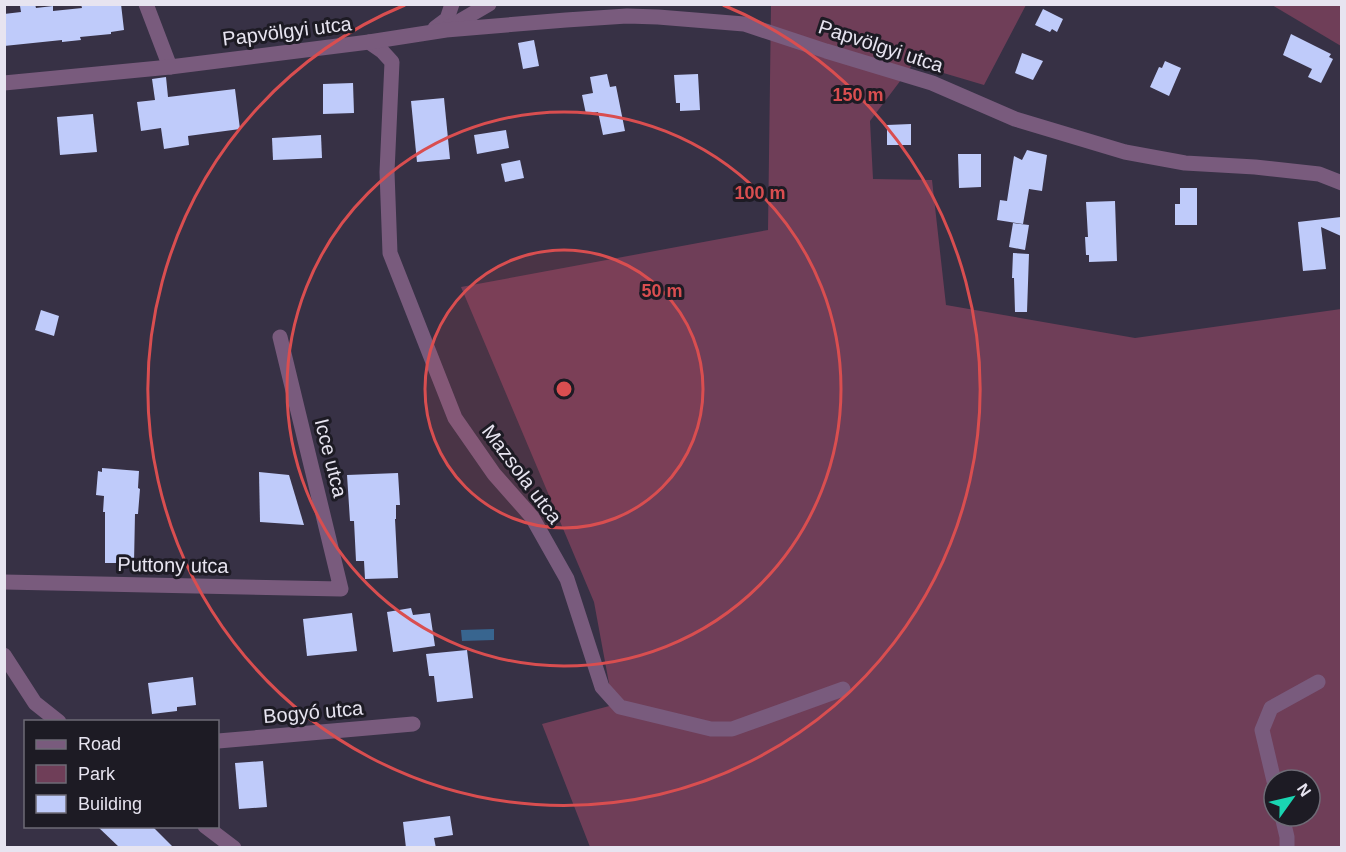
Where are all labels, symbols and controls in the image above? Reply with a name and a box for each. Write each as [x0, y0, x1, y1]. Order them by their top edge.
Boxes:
street label: Papvölgyi utca [221, 12, 354, 50]
street label: Papvölgyi utca [816, 15, 947, 77]
text: 150 m [832, 85, 884, 105]
text: 100 m [734, 183, 786, 203]
text: 50 m [641, 281, 683, 301]
centre of rings [554, 379, 574, 399]
street label: Icce utca [311, 417, 352, 500]
street label: Mazsola utca [478, 420, 567, 528]
street label: Puttony utca [117, 553, 230, 577]
street label: Bogyó utca [262, 697, 365, 727]
legend [24, 720, 219, 828]
text: Road [78, 734, 121, 754]
text: Park [78, 764, 116, 784]
north arrow [1262, 768, 1322, 828]
text: N [1294, 780, 1314, 799]
text: Building [78, 794, 142, 814]

